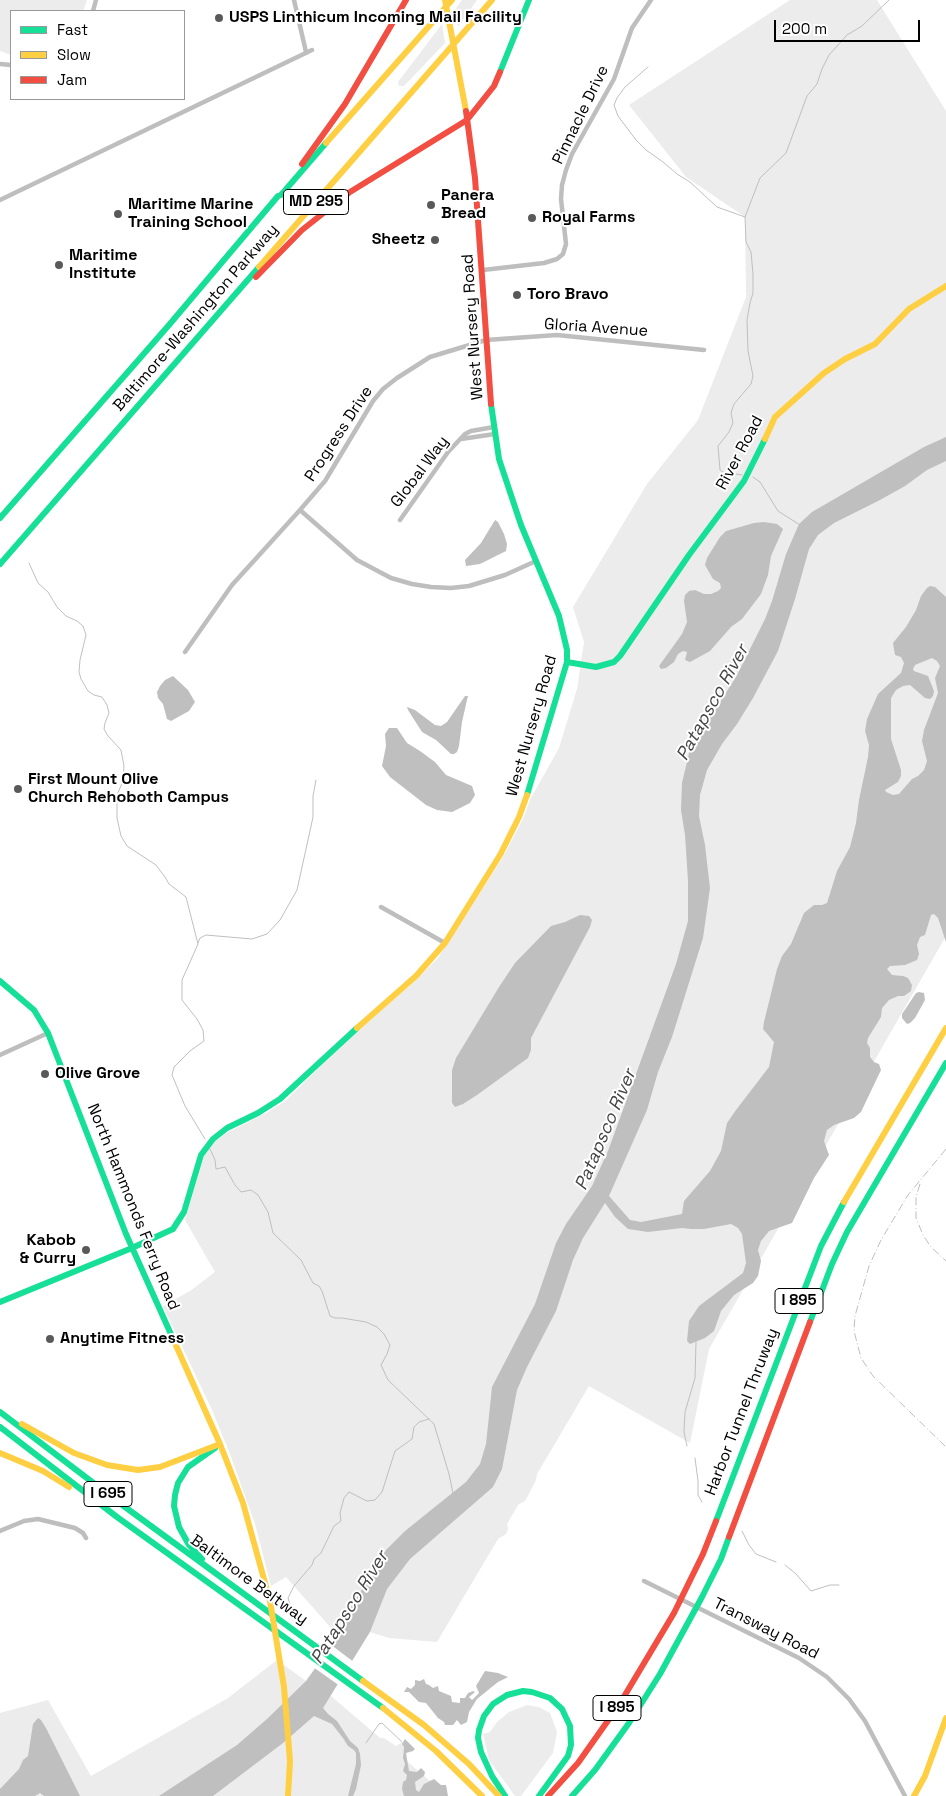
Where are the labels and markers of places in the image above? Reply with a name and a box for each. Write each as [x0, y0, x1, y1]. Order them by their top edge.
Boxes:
place label: USPS Linthicum Incoming Mail Facility [229, 8, 522, 28]
marker: USPS Linthicum Incoming Mail Facility [213, 12, 225, 24]
place label: Panera Bread [441, 186, 494, 224]
place label: Maritime Marine Training School [128, 195, 254, 233]
marker: Panera Bread [425, 199, 437, 211]
marker: Maritime Marine Training School [112, 208, 124, 220]
place label: Royal Farms [542, 208, 635, 228]
marker: Royal Farms [526, 212, 538, 224]
place label: Sheetz [372, 230, 425, 250]
marker: Sheetz [429, 234, 441, 246]
place label: Maritime Institute [69, 246, 137, 284]
marker: Maritime Institute [53, 259, 65, 271]
place label: Toro Bravo [527, 285, 609, 305]
marker: Toro Bravo [511, 289, 523, 301]
place label: First Mount Olive Church Rehoboth Campus [28, 770, 229, 808]
marker: First Mount Olive Church Rehoboth Campus [12, 783, 24, 795]
place label: Olive Grove [55, 1064, 140, 1084]
marker: Olive Grove [39, 1068, 51, 1080]
place label: Kabob & Curry [20, 1231, 76, 1269]
marker: Kabob & Curry [80, 1244, 92, 1256]
place label: Anytime Fitness [60, 1329, 184, 1349]
marker: Anytime Fitness [44, 1333, 56, 1345]

